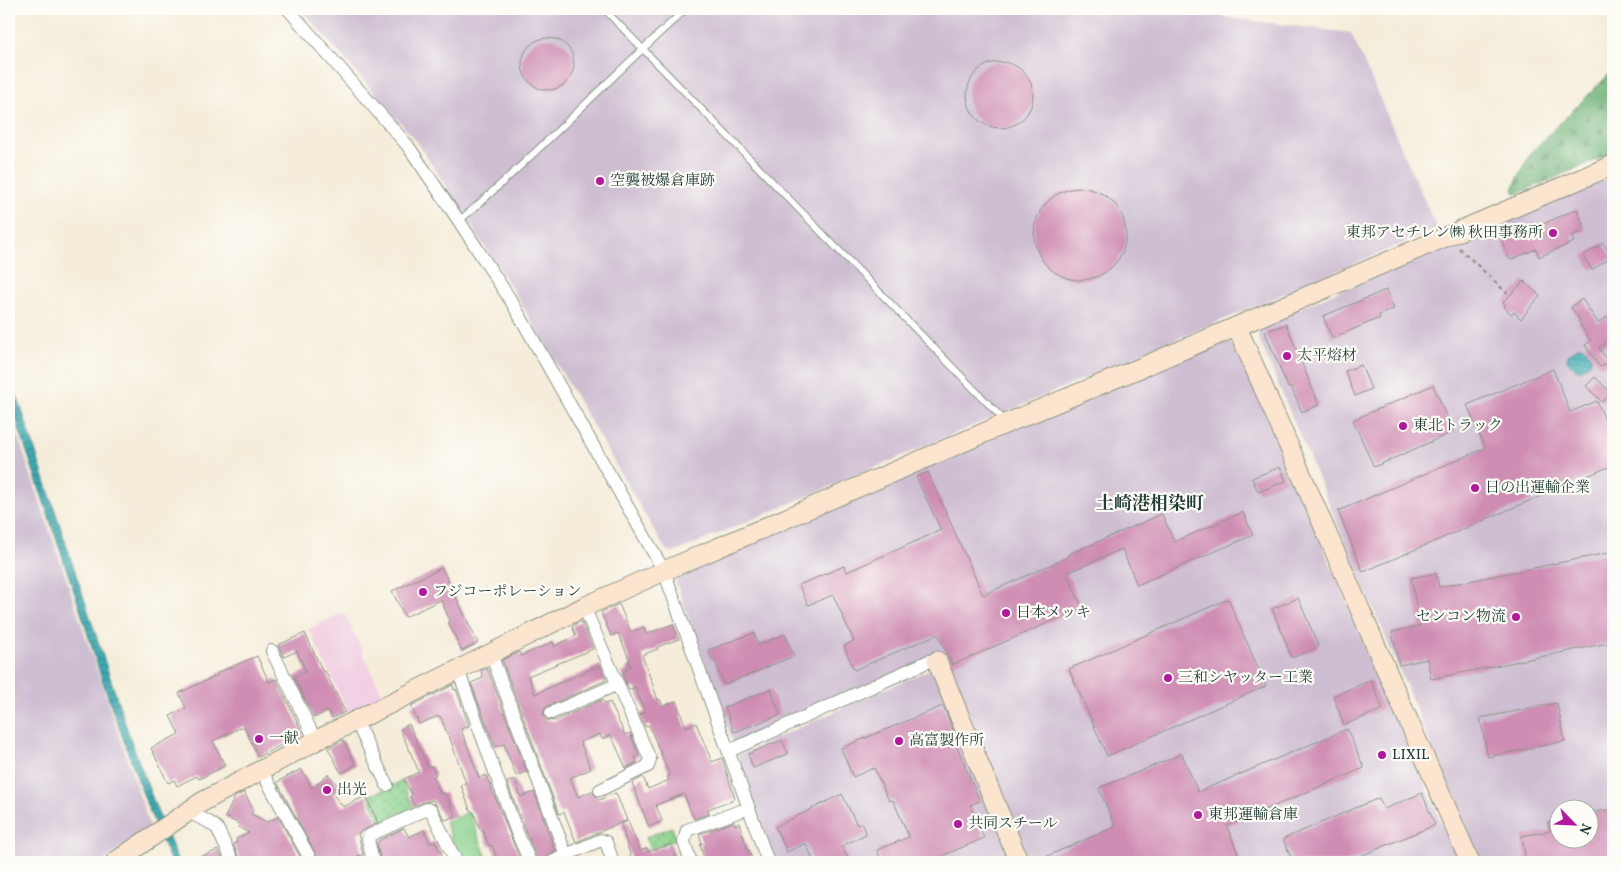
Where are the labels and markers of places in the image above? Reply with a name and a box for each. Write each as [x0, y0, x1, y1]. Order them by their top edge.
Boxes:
place label: 空襲被爆倉庫跡 [610, 171, 715, 192]
marker: 空襲被爆倉庫跡 [594, 175, 606, 187]
place label: 東邦アセチレン㈱ 秋田事務所 [1346, 223, 1543, 244]
marker: 東邦アセチレン㈱ 秋田事務所 [1547, 227, 1559, 239]
place label: 太平熔材 [1297, 346, 1357, 367]
marker: 太平熔材 [1281, 350, 1293, 362]
place label: 東北トラック [1413, 416, 1503, 437]
marker: 東北トラック [1397, 420, 1409, 432]
place label: 日の出運輸企業 [1485, 478, 1590, 499]
marker: 日の出運輸企業 [1469, 482, 1481, 494]
place label: フジコーポレーション [433, 582, 582, 603]
marker: フジコーポレーション [417, 586, 429, 598]
place label: 日本メッキ [1016, 603, 1091, 624]
marker: 日本メッキ [1000, 607, 1012, 619]
place label: センコン物流 [1416, 607, 1506, 628]
marker: センコン物流 [1510, 611, 1522, 623]
place label: 三和シヤッター工業 [1178, 668, 1313, 689]
marker: 三和シヤッター工業 [1162, 672, 1174, 684]
place label: 一献 [269, 729, 299, 750]
place label: 高富製作所 [909, 731, 984, 752]
marker: 一献 [253, 733, 265, 745]
marker: 高富製作所 [893, 735, 905, 747]
place label: LIXIL [1392, 745, 1430, 766]
marker: LIXIL [1376, 749, 1388, 761]
place label: 出光 [337, 780, 367, 801]
marker: 出光 [321, 784, 333, 796]
place label: 東邦運輸倉庫 [1208, 805, 1298, 826]
marker: 東邦運輸倉庫 [1192, 809, 1204, 821]
place label: 共同スチール [968, 814, 1057, 835]
marker: 共同スチール [952, 818, 964, 830]

